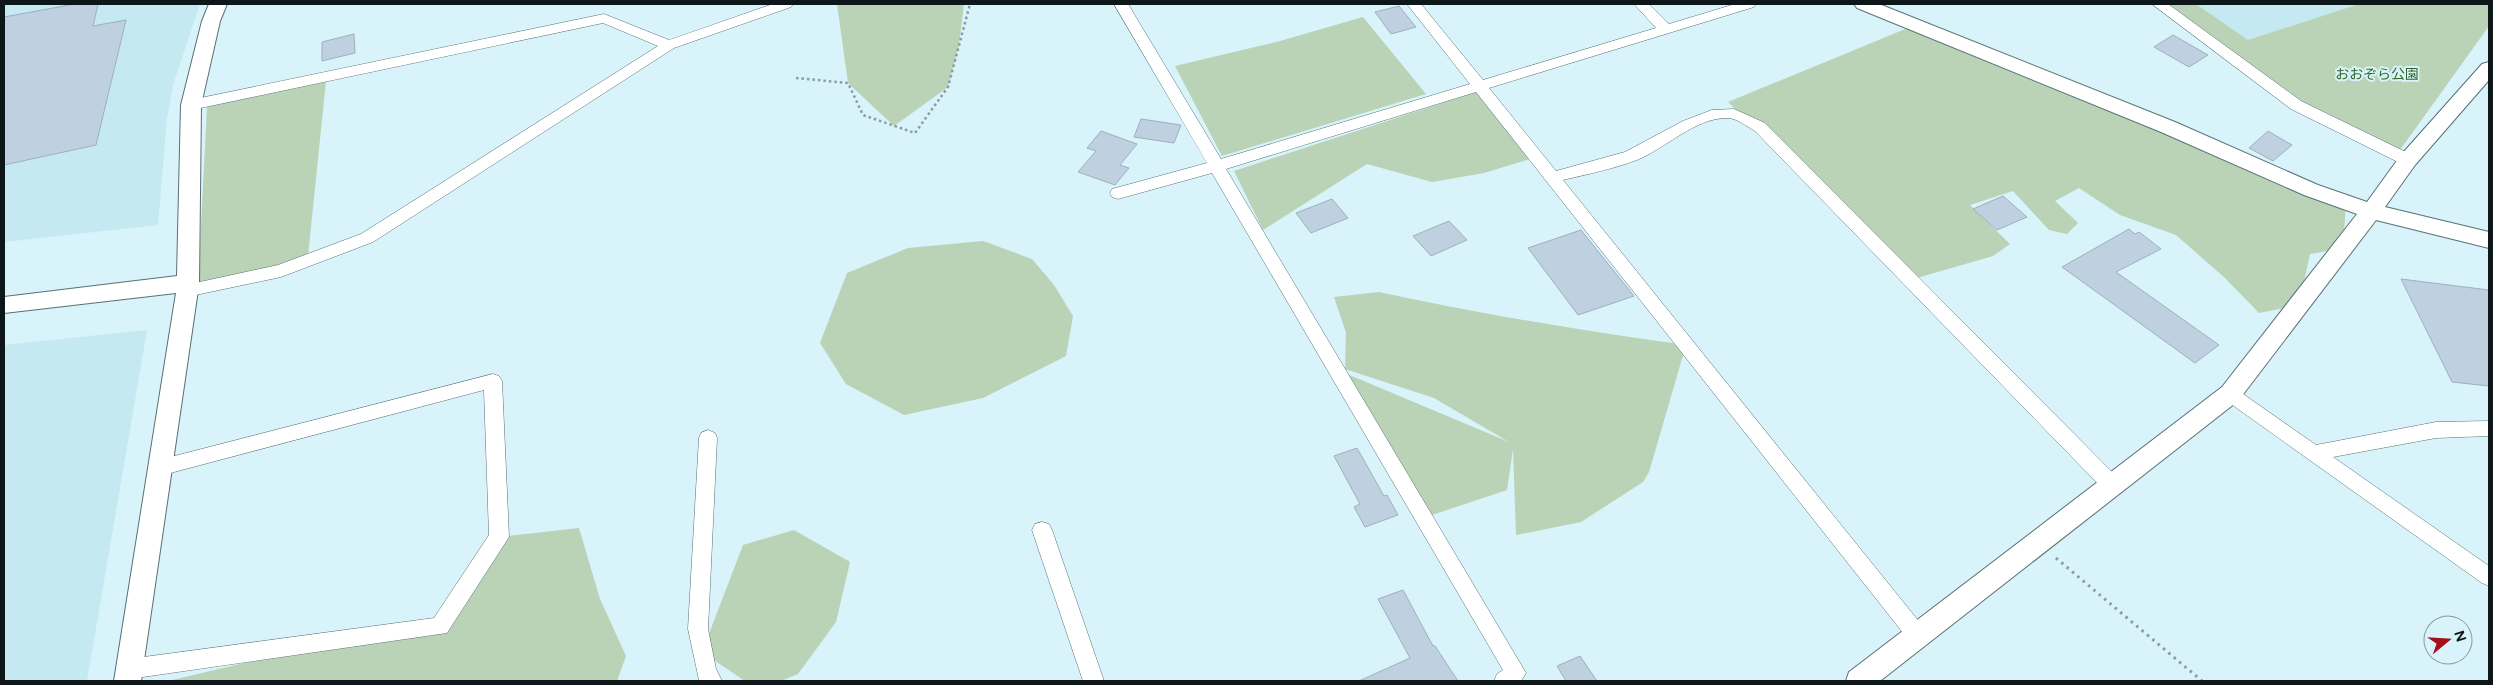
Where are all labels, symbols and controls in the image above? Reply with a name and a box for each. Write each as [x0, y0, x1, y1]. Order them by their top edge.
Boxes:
park label: おおぞら公園 [2335, 66, 2419, 83]
north arrow [2423, 615, 2473, 665]
text: N [2450, 628, 2470, 644]

